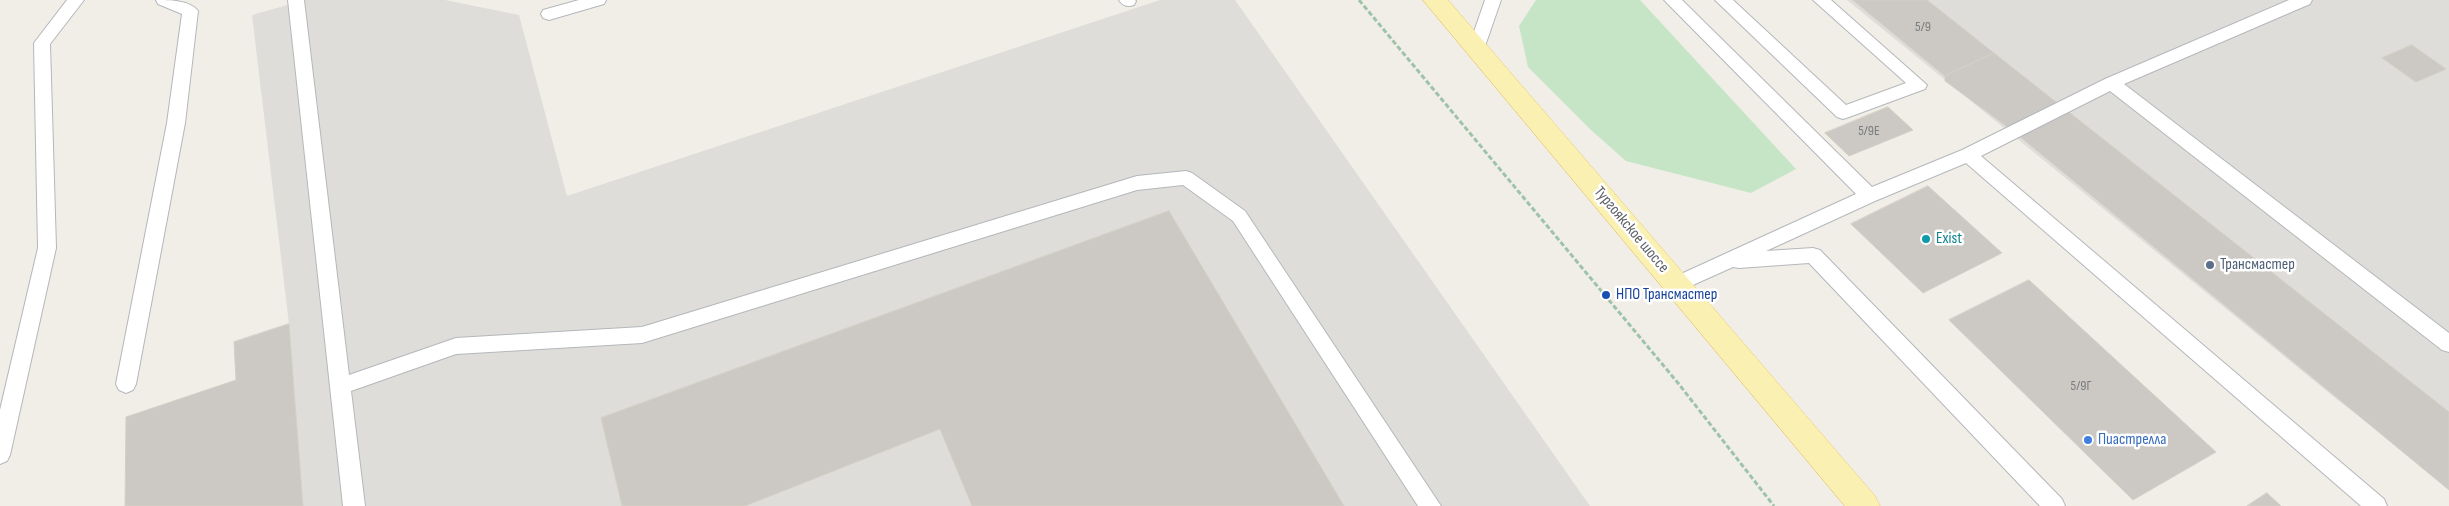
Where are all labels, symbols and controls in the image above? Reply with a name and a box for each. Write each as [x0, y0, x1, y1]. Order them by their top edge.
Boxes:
house number: 5/9 [1915, 19, 1931, 35]
house number: 5/9Е [1858, 123, 1880, 139]
street label: Тургоякское шоссе [1589, 183, 1673, 277]
place label: Exist [1936, 229, 1962, 249]
marker: Exist [1920, 233, 1932, 245]
place label: Трансмастер [2220, 255, 2295, 275]
marker: Трансмастер [2204, 259, 2216, 271]
place label: НПО Трансмастер [1616, 285, 1717, 305]
marker: НПО Трансмастер [1600, 289, 1612, 301]
house number: 5/9Г [2071, 378, 2091, 394]
place label: Пиастрелла [2098, 430, 2166, 450]
marker: Пиастрелла [2082, 434, 2094, 446]

